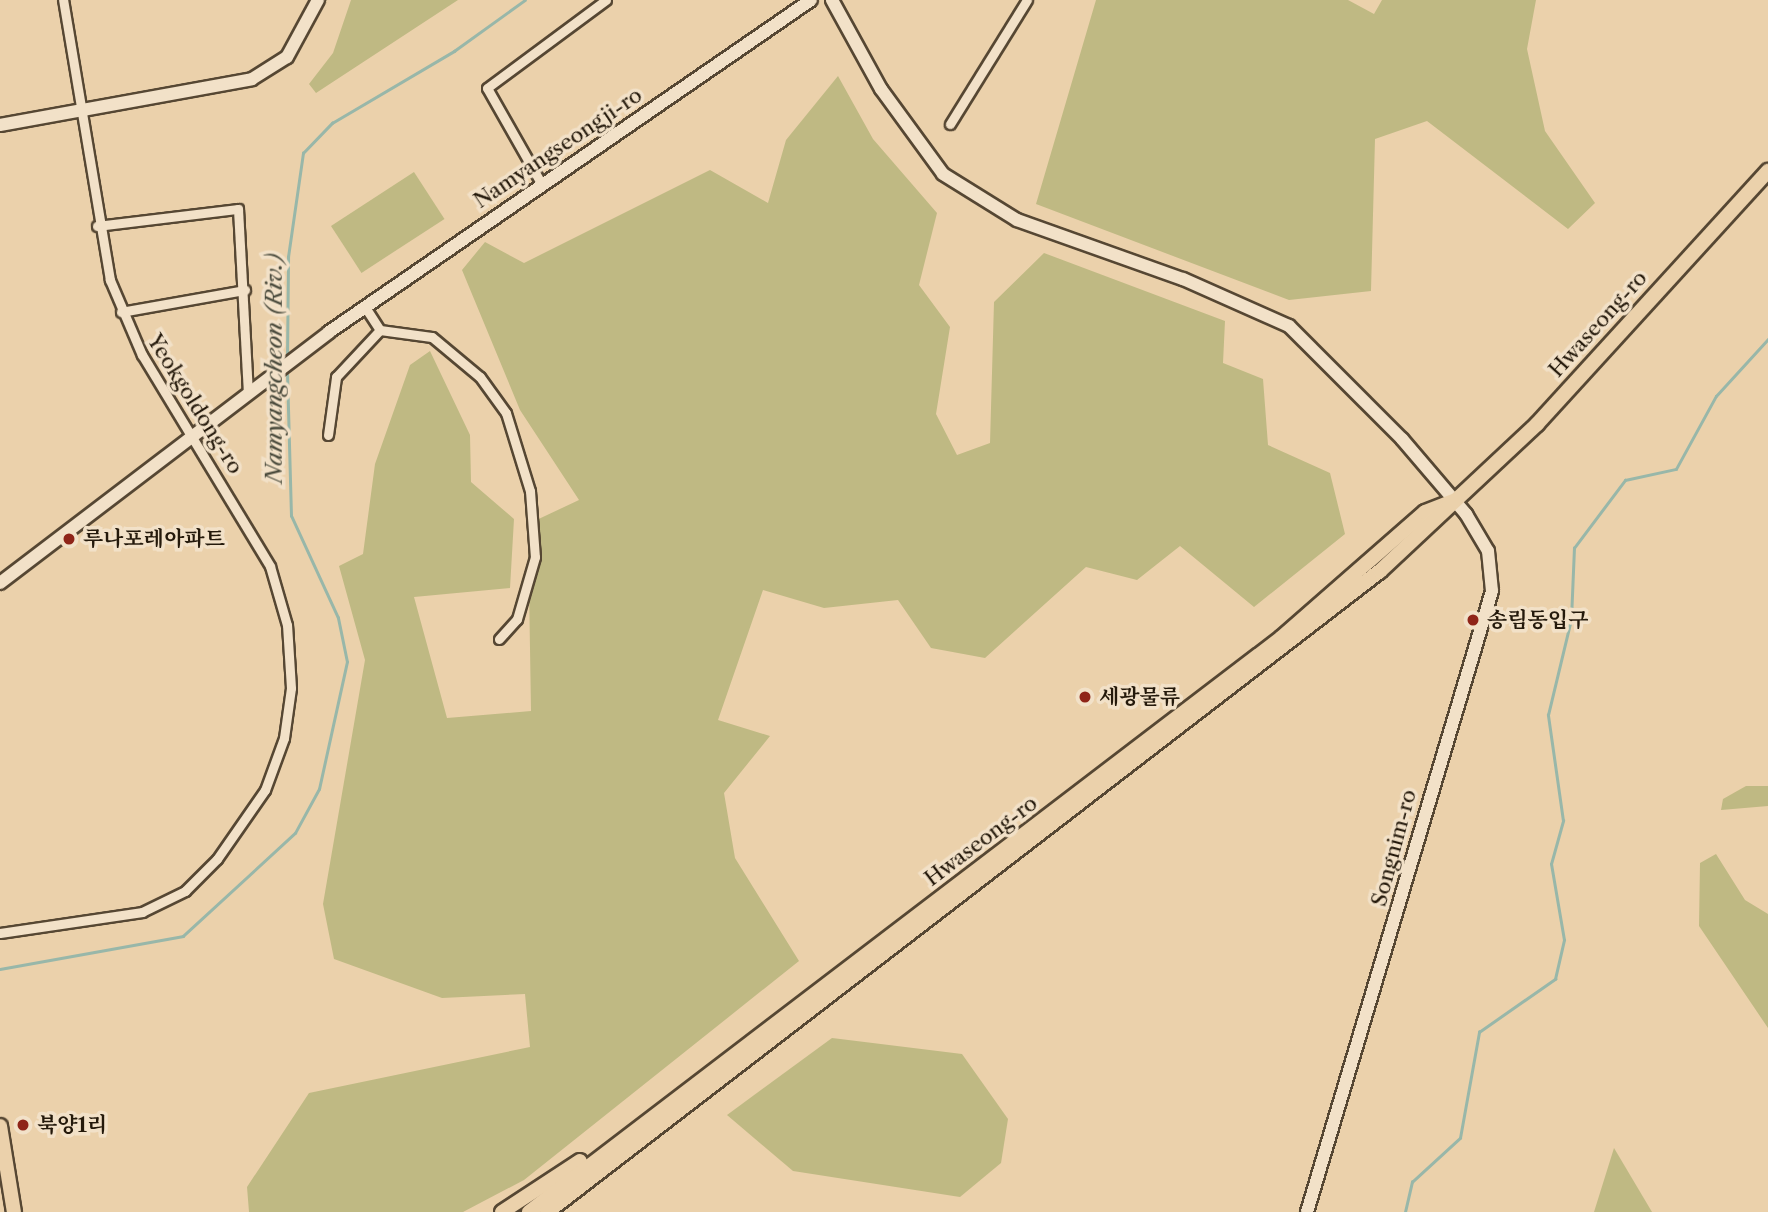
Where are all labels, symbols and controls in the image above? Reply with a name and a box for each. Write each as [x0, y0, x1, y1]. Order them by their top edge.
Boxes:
street label: Namyangseongji-ro [469, 82, 647, 214]
water label: Namyangcheon (Riv.) [260, 252, 288, 484]
street label: Hwaseong-ro [1544, 266, 1652, 382]
street label: Yeokgoldong-ro [142, 329, 248, 479]
place label: 루나포레아파트 [83, 526, 225, 552]
marker: 루나포레아파트 [61, 531, 77, 547]
place label: 송림동입구 [1487, 607, 1588, 633]
marker: 송림동입구 [1465, 612, 1481, 628]
place label: 세광물류 [1099, 684, 1180, 710]
marker: 세광물류 [1077, 689, 1093, 705]
street label: Songnim-ro [1366, 787, 1422, 909]
street label: Hwaseong-ro [920, 791, 1042, 891]
place label: 북양1리 [37, 1112, 107, 1138]
marker: 북양1리 [15, 1117, 31, 1133]

